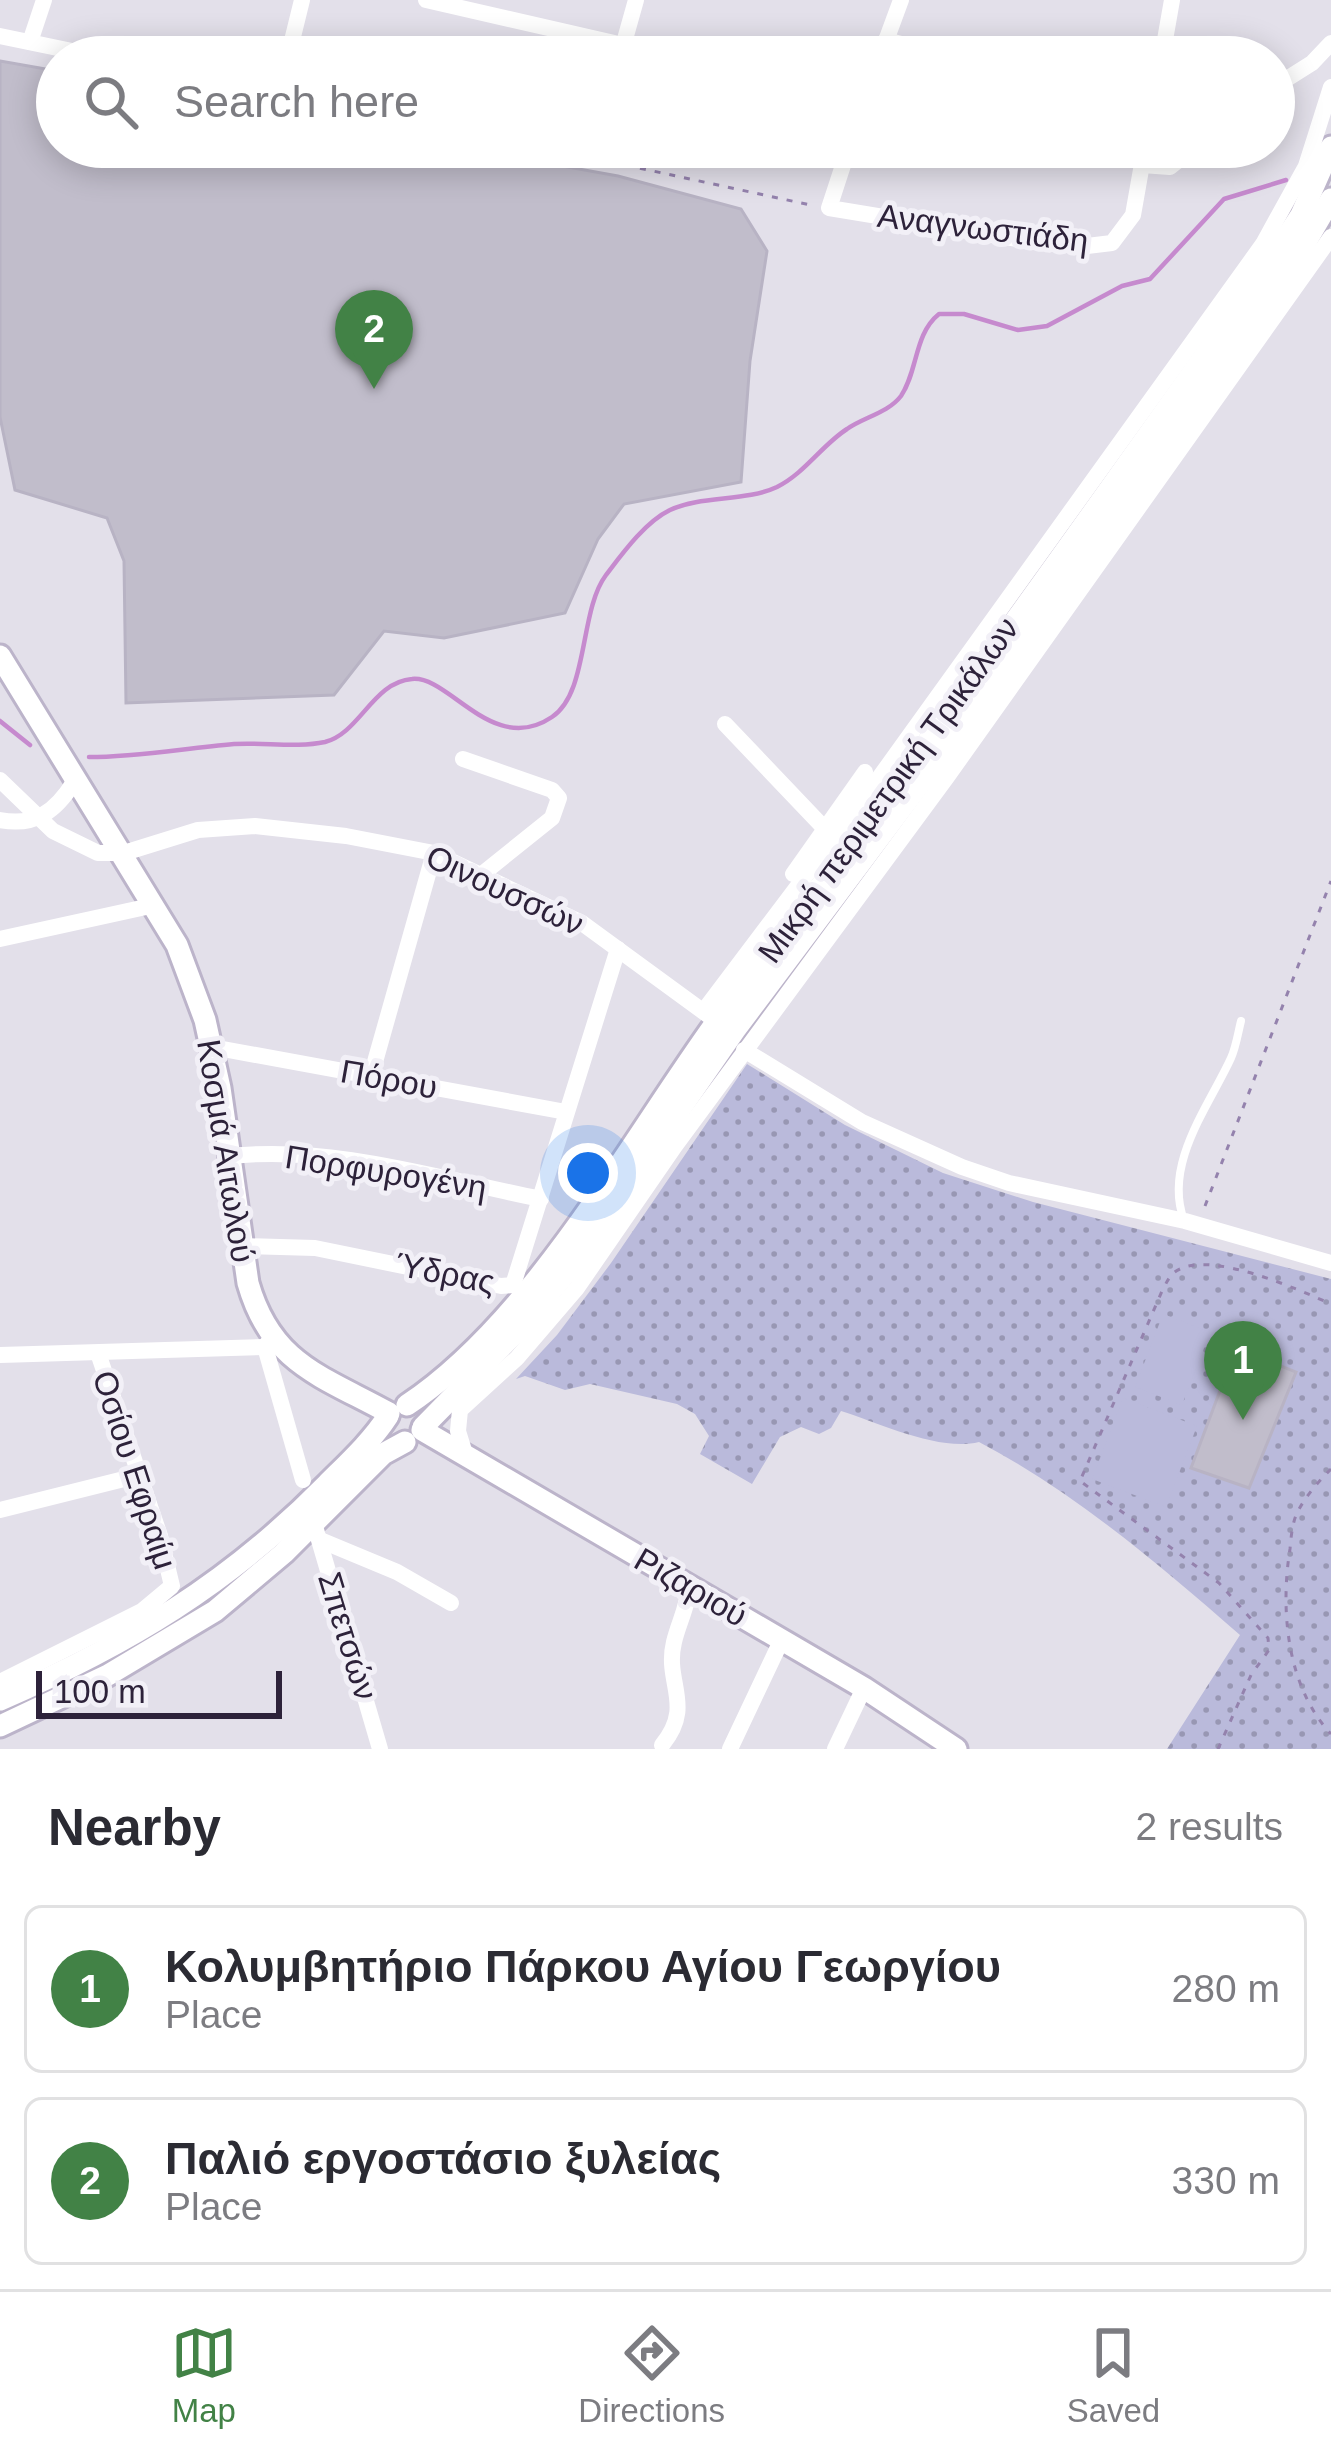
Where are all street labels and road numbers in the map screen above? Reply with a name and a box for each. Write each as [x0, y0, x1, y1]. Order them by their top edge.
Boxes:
street label: Αναγνωστιάδη [875, 197, 1091, 259]
street label: Μικρή περιμετρική Τρικάλων [750, 610, 1026, 970]
street label: Οινουσσών [421, 838, 589, 942]
street label: Κοσμά Αιτωλού [190, 1037, 262, 1265]
street label: Πόρου [338, 1052, 440, 1106]
street label: Πορφυρογένη [283, 1138, 489, 1206]
street label: Ύδρας [392, 1245, 498, 1301]
street label: Οσίου Εφραίμ [85, 1366, 185, 1574]
street label: Ριζαριού [628, 1540, 754, 1634]
street label: Σπετσών [311, 1568, 385, 1704]

